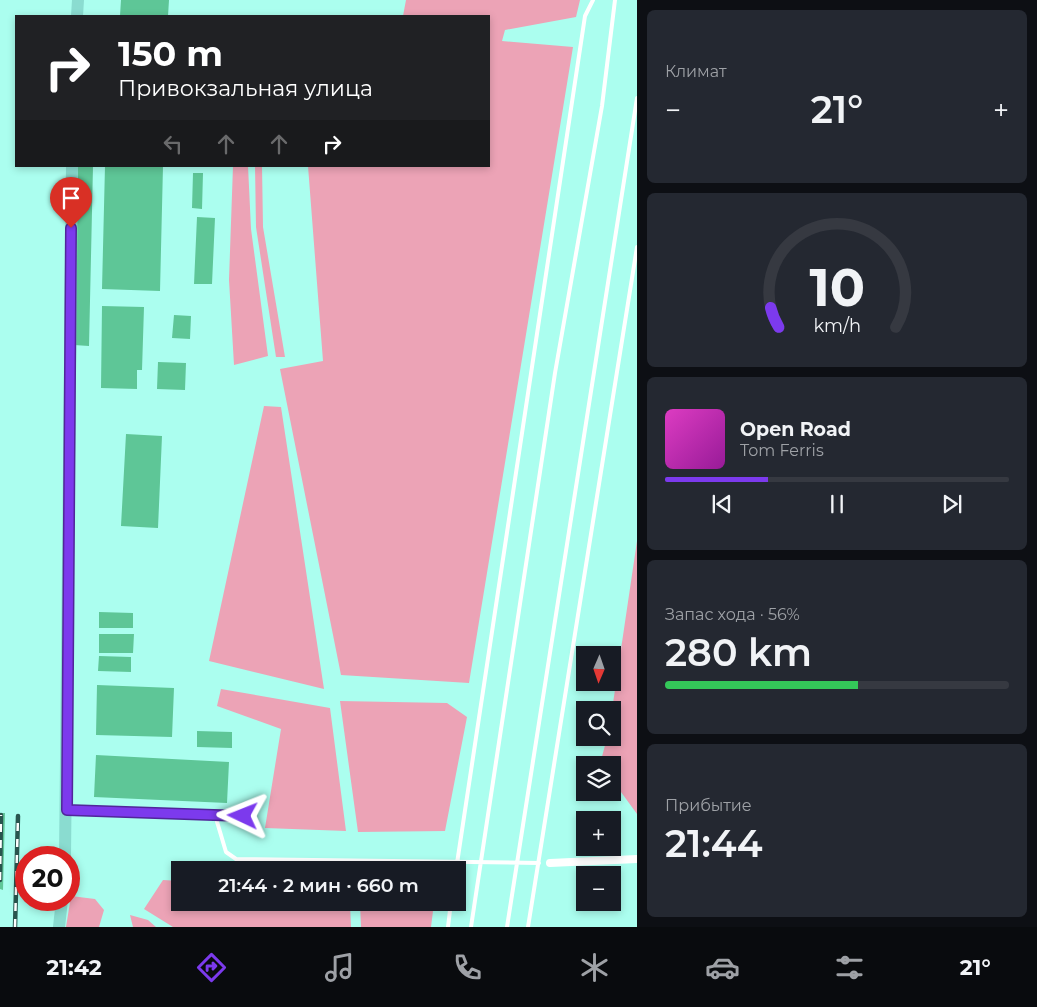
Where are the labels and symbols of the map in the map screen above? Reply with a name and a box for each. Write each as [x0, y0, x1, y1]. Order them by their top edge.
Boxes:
pin [50, 177, 92, 228]
north arrow [576, 646, 621, 691]
position arrow [216, 789, 268, 841]
speed limit sign: 20 [15, 846, 80, 911]

